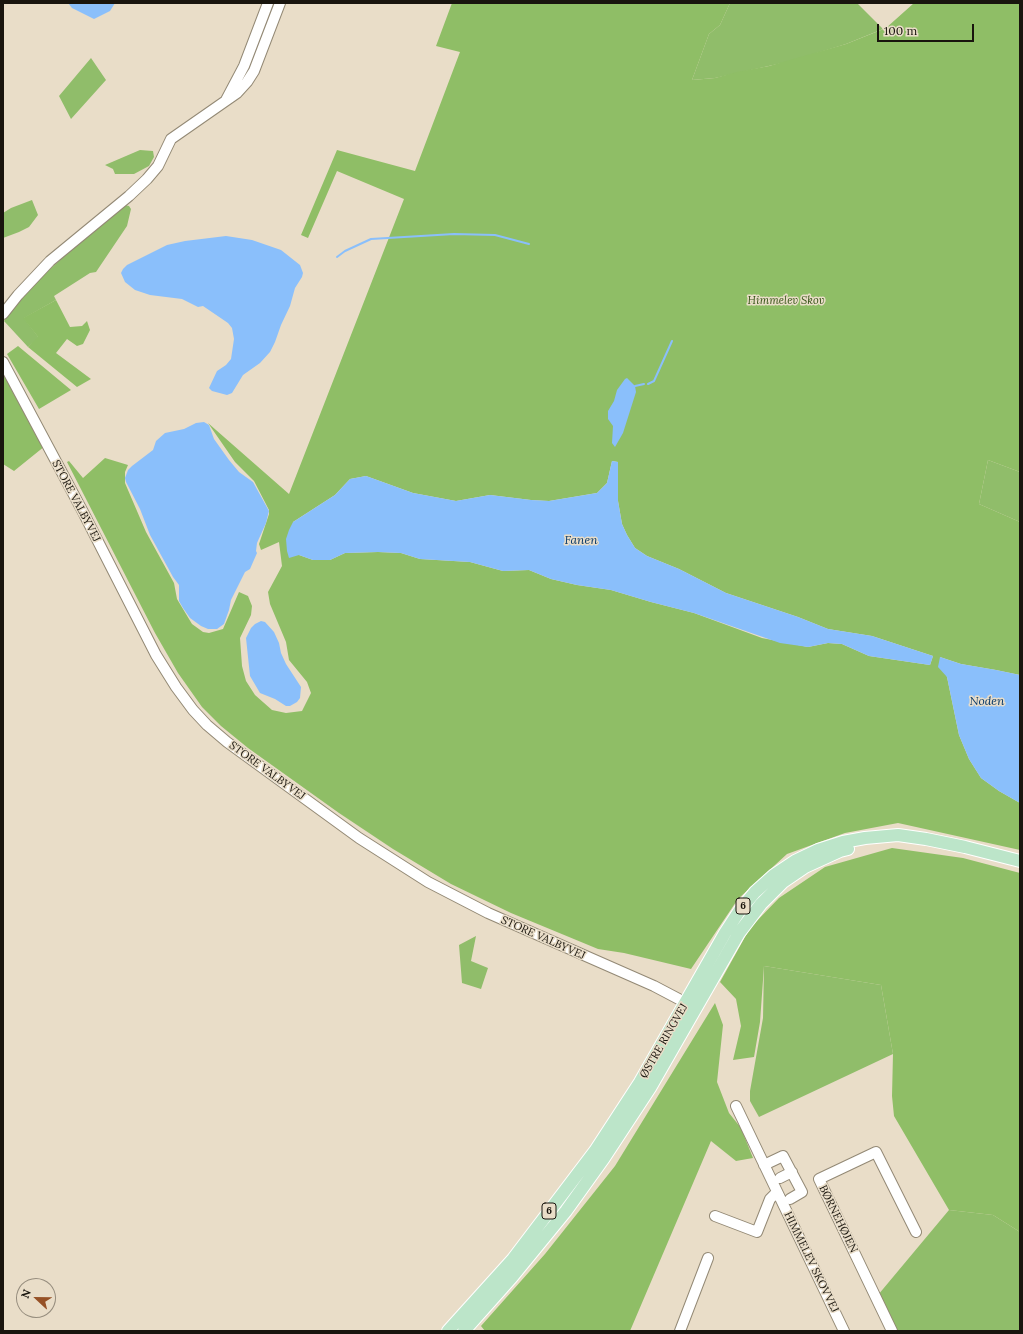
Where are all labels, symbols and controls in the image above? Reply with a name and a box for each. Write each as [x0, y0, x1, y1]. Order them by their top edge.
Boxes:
scale bar [879, 16, 976, 42]
text: 100 m [884, 23, 917, 38]
park label: Himmelev Skov [748, 294, 824, 308]
street label: STORE VALBYVEJ [49, 458, 103, 544]
water label: Fanen [564, 534, 598, 548]
water label: Noden [970, 695, 1004, 709]
street label: STORE VALBYVEJ [226, 739, 308, 803]
road number: 6 [736, 898, 750, 914]
street label: STORE VALBYVEJ [499, 914, 587, 962]
street label: ØSTRE RINGVEJ [637, 1001, 691, 1081]
street label: BØRNEHØJEN [816, 1183, 860, 1255]
road number: 6 [542, 1203, 556, 1219]
street label: HIMMELEV SKOVVEJ [781, 1209, 841, 1315]
north arrow [16, 1278, 56, 1318]
text: N [18, 1287, 34, 1300]

